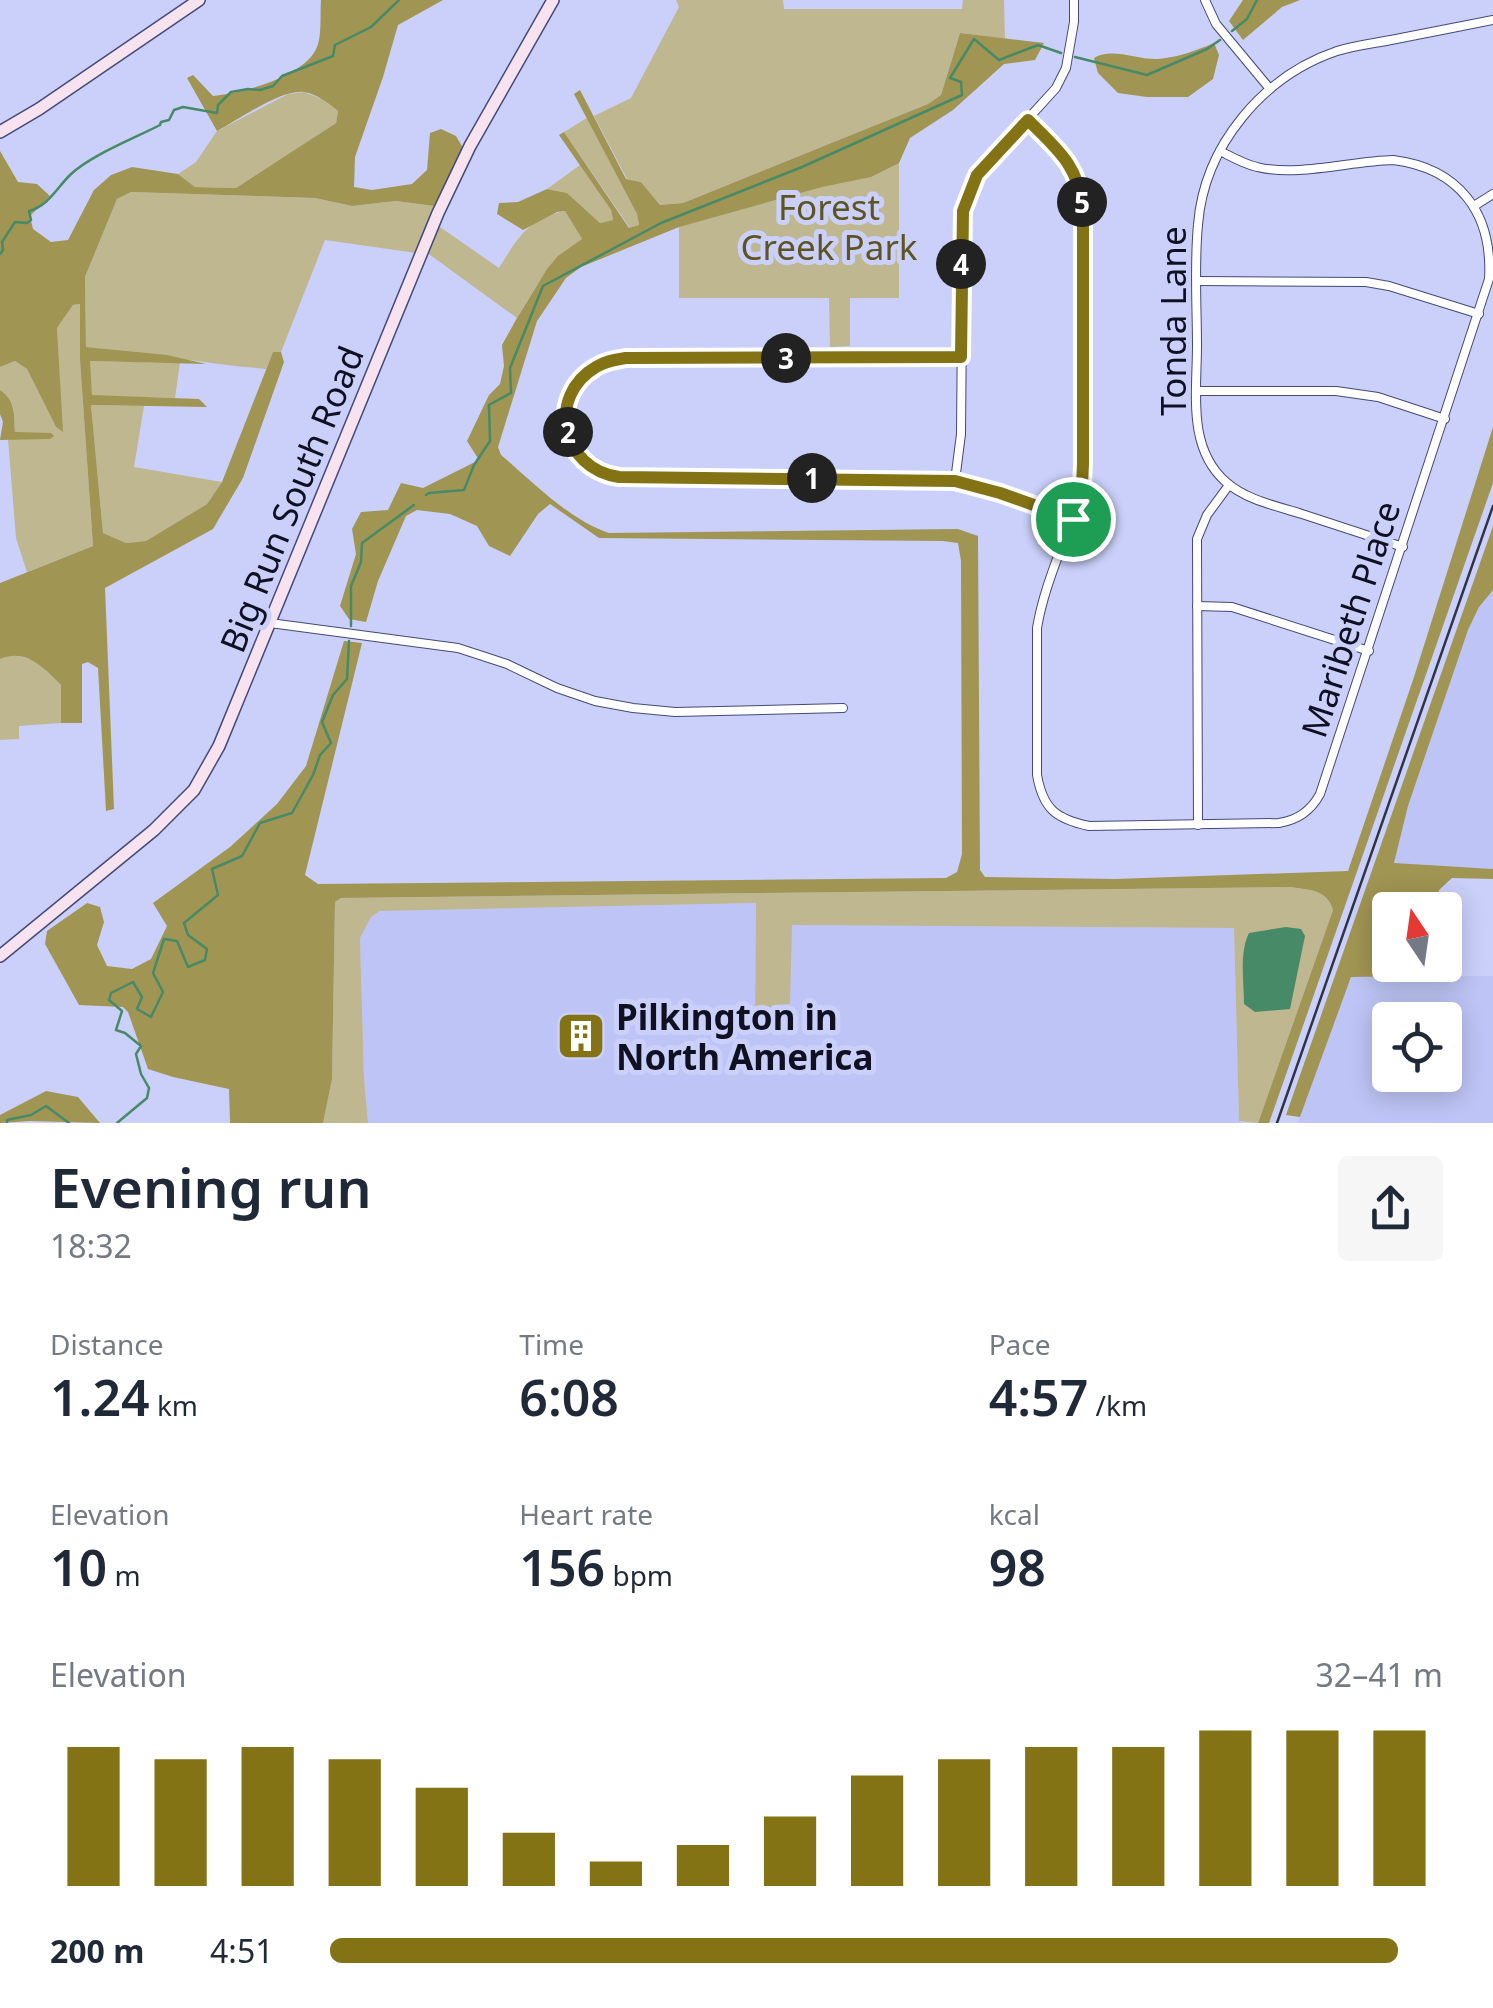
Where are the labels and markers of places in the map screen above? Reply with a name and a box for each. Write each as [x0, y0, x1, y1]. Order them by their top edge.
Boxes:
pin: 5 [1057, 177, 1107, 227]
pin: 4 [936, 239, 986, 289]
pin: 3 [761, 333, 811, 383]
pin: 2 [543, 407, 593, 457]
pin: 1 [787, 453, 837, 503]
pin [1031, 477, 1116, 562]
place label: Pilkington in North America [616, 993, 873, 1080]
building icon: Pilkington in North America [555, 1010, 607, 1062]

